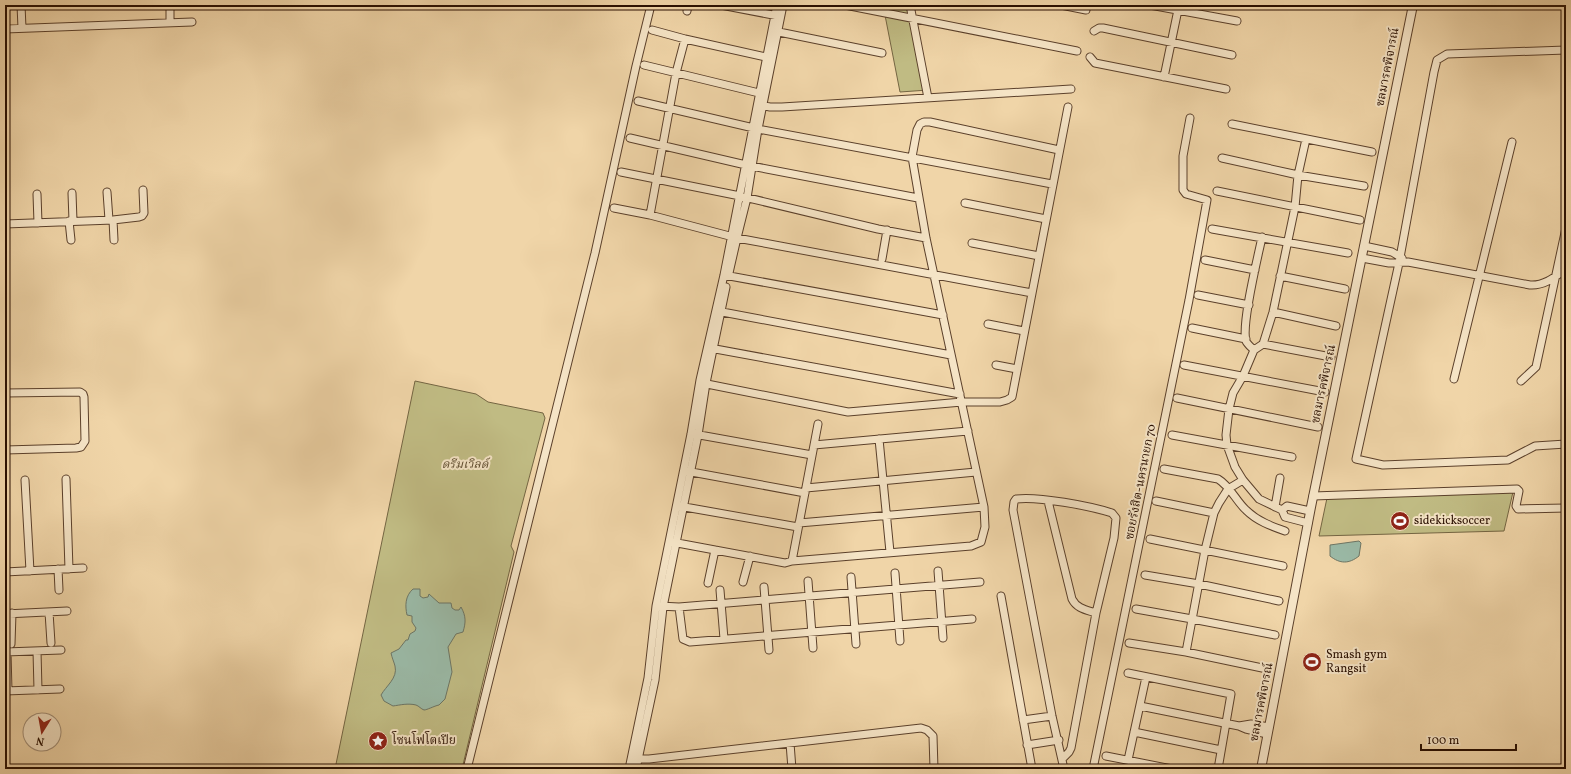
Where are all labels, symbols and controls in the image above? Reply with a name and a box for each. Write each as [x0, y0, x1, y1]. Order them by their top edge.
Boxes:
street label: ชลมารคพิจารณ์ [1373, 26, 1403, 108]
street label: ชลมารคพิจารณ์ [1308, 343, 1340, 425]
street label: ซอยรังสิต-นครนายก 70 [1122, 423, 1160, 541]
park label: ดรีมเวิลด์ [442, 457, 491, 473]
sports icon: sidekicksoccer [1389, 510, 1411, 532]
place label: sidekicksoccer [1414, 513, 1490, 529]
place label: Smash gym Rangsit [1326, 647, 1388, 677]
sports icon: Smash gym Rangsit [1301, 651, 1323, 673]
street label: ชลมารคพิจารณ์ [1247, 661, 1277, 743]
north arrow [22, 712, 62, 752]
scale bar [1421, 726, 1516, 752]
place icon: โซนโฟโตเปีย [367, 730, 389, 752]
place label: โซนโฟโตเปีย [391, 731, 456, 749]
text: N [35, 732, 46, 748]
text: 100 m [1427, 733, 1460, 749]

